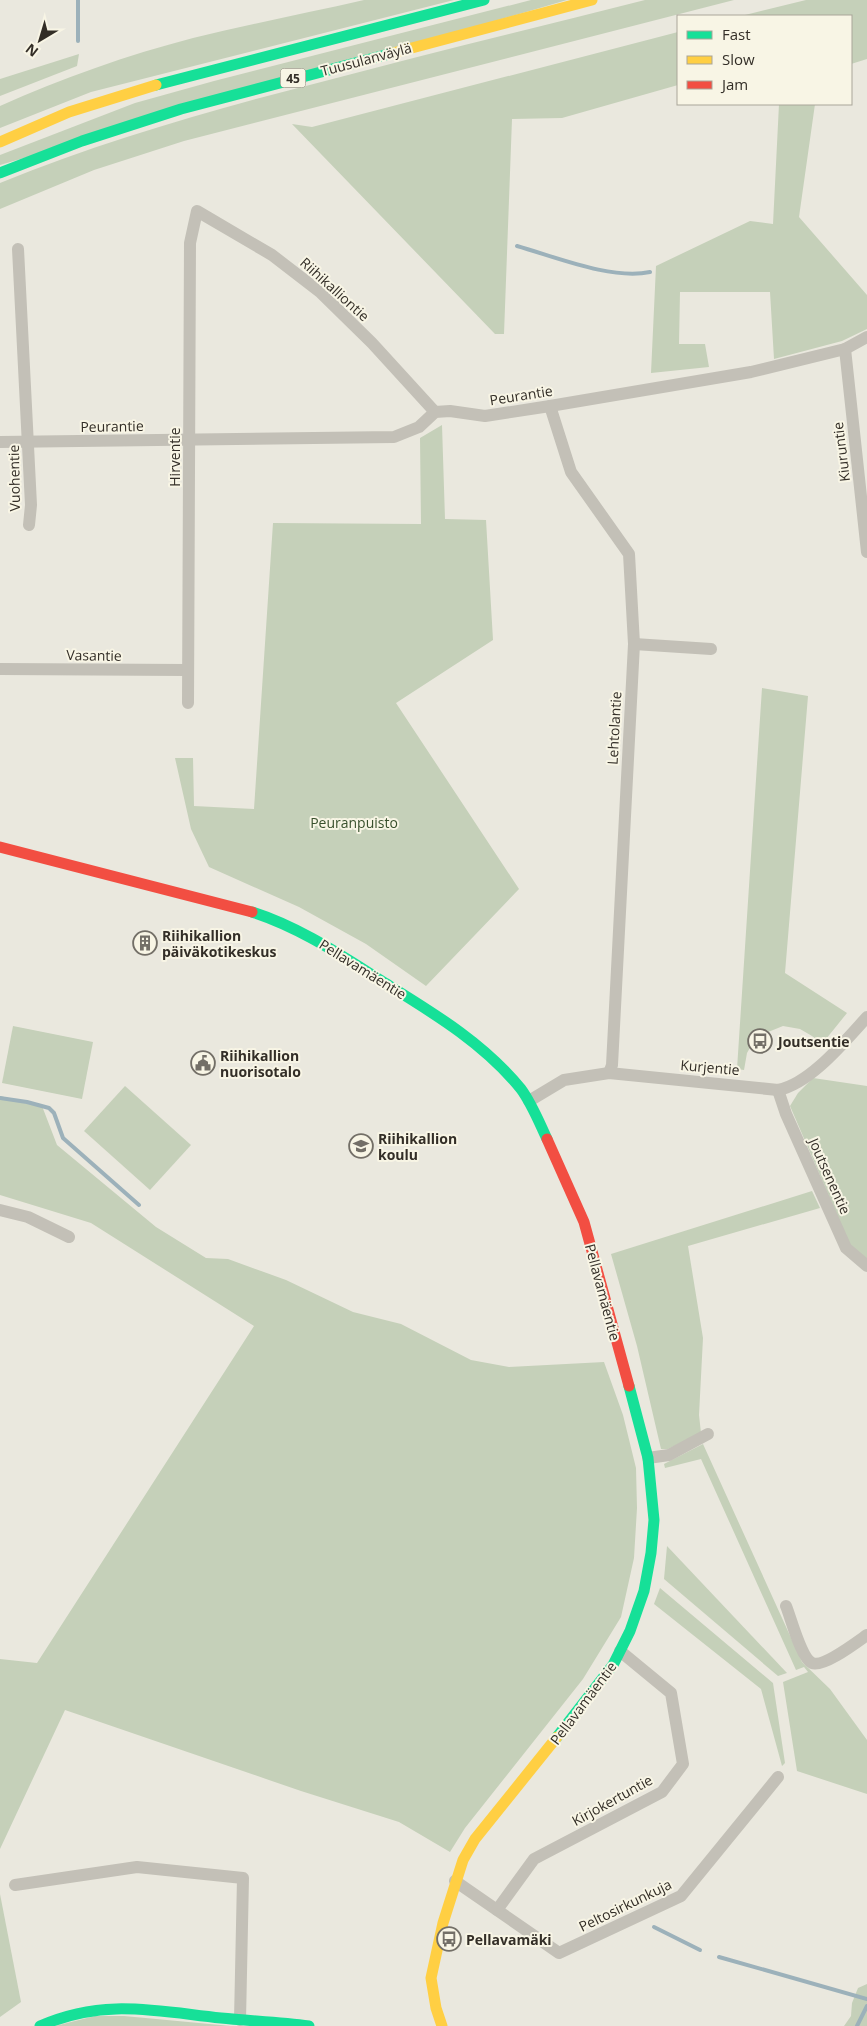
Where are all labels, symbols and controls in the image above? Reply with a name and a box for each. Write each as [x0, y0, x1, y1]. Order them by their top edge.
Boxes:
north arrow [15, 15, 65, 65]
legend [677, 15, 852, 105]
text: Fast [722, 24, 751, 44]
street label: Tuusulanväylä [319, 38, 413, 80]
text: N [21, 40, 42, 62]
text: Slow [722, 49, 755, 69]
road number: 45 [280, 68, 306, 88]
text: Jam [720, 74, 748, 94]
street label: Riihikalliontie [296, 253, 374, 325]
street label: Peurantie [488, 381, 554, 409]
street label: Peurantie [80, 416, 144, 436]
street label: Kiuruntie [828, 421, 854, 483]
street label: Hirventie [165, 427, 184, 487]
street label: Vuohentie [4, 444, 24, 512]
street label: Vasantie [66, 645, 122, 665]
street label: Lehtolantie [603, 691, 625, 765]
park label: Peuranpuisto [310, 813, 398, 832]
place label: Riihikallion päiväkotikeskus [162, 926, 277, 961]
building icon: Riihikallion päiväkotikeskus [132, 930, 158, 956]
street label: Pellavamäentie [316, 935, 410, 1003]
bus stop icon: Joutsentie [747, 1028, 773, 1054]
place label: Joutsentie [776, 1032, 850, 1051]
place label: Riihikallion nuorisotalo [220, 1046, 301, 1081]
public building icon: Riihikallion nuorisotalo [190, 1050, 216, 1076]
street label: Kurjentie [680, 1055, 740, 1079]
place label: Riihikallion koulu [378, 1129, 457, 1164]
school or university icon: Riihikallion koulu [348, 1133, 374, 1159]
street label: Joutsenentie [804, 1133, 855, 1217]
street label: Pellavamäentie [581, 1241, 625, 1343]
street label: Pellavamäentie [545, 1657, 621, 1748]
street label: Kirjokertuntie [568, 1770, 656, 1830]
street label: Peltosirkunkuja [575, 1874, 675, 1936]
bus stop icon: Pellavamäki [436, 1926, 462, 1952]
place label: Pellavamäki [466, 1930, 552, 1949]

